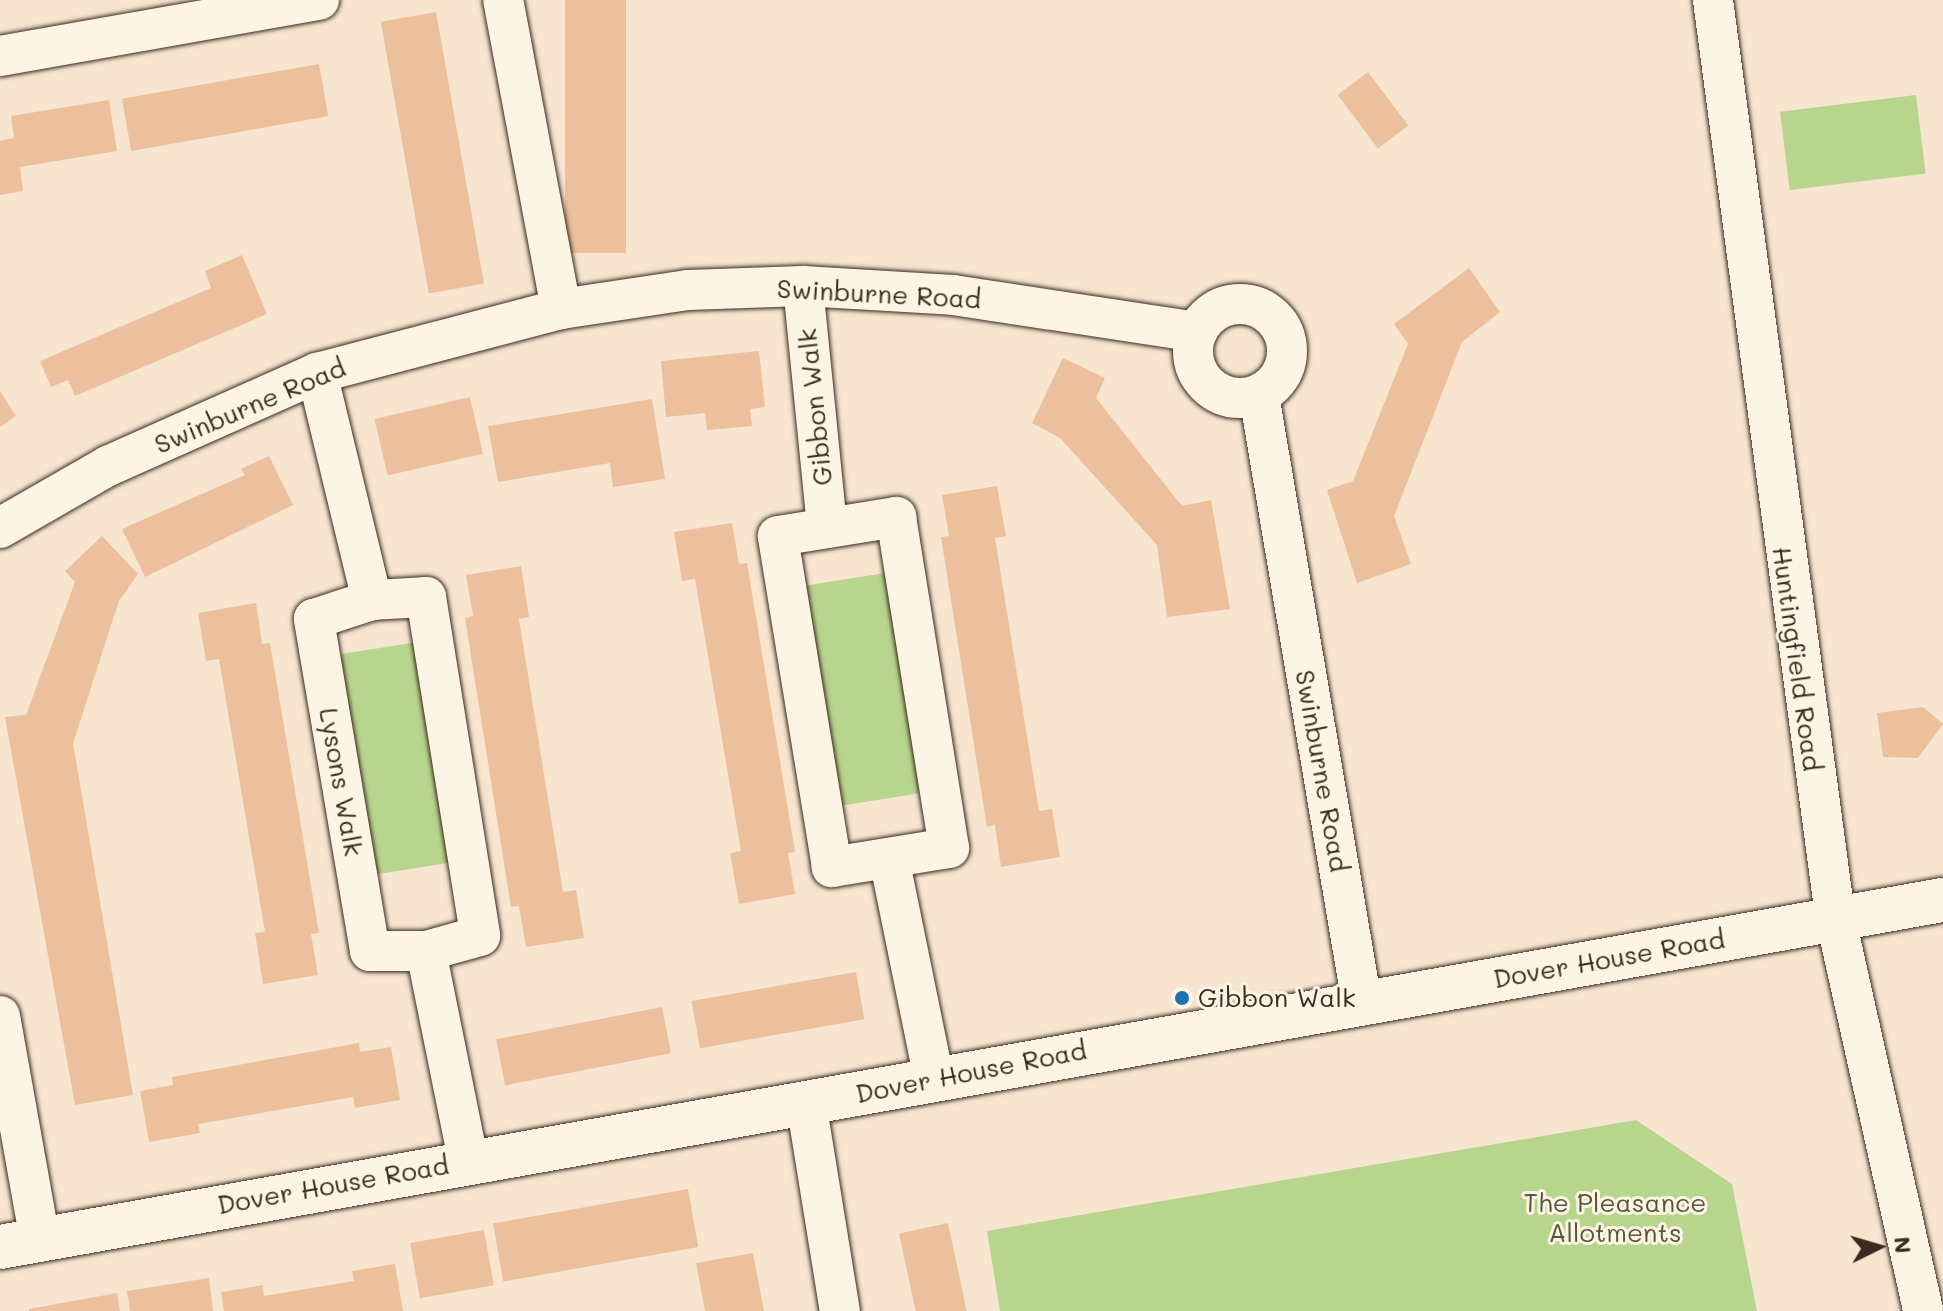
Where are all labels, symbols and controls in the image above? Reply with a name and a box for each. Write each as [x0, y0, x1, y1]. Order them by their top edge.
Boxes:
street label: Swinburne Road [776, 273, 982, 315]
street label: Gibbon Walk [791, 327, 839, 487]
street label: Swinburne Road [150, 352, 350, 460]
street label: Huntingfield Road [1766, 545, 1828, 773]
street label: Swinburne Road [1289, 668, 1355, 874]
street label: Lysons Walk [313, 705, 369, 859]
street label: Dover House Road [1491, 923, 1727, 995]
place label: Gibbon Walk [1198, 982, 1356, 1014]
marker: Gibbon Walk [1173, 989, 1191, 1007]
street label: Dover House Road [853, 1034, 1089, 1110]
street label: Dover House Road [215, 1149, 451, 1221]
park label: The Pleasance Allotments [1524, 1187, 1706, 1248]
north arrow [1839, 1207, 1919, 1287]
text: N [1888, 1235, 1919, 1254]

